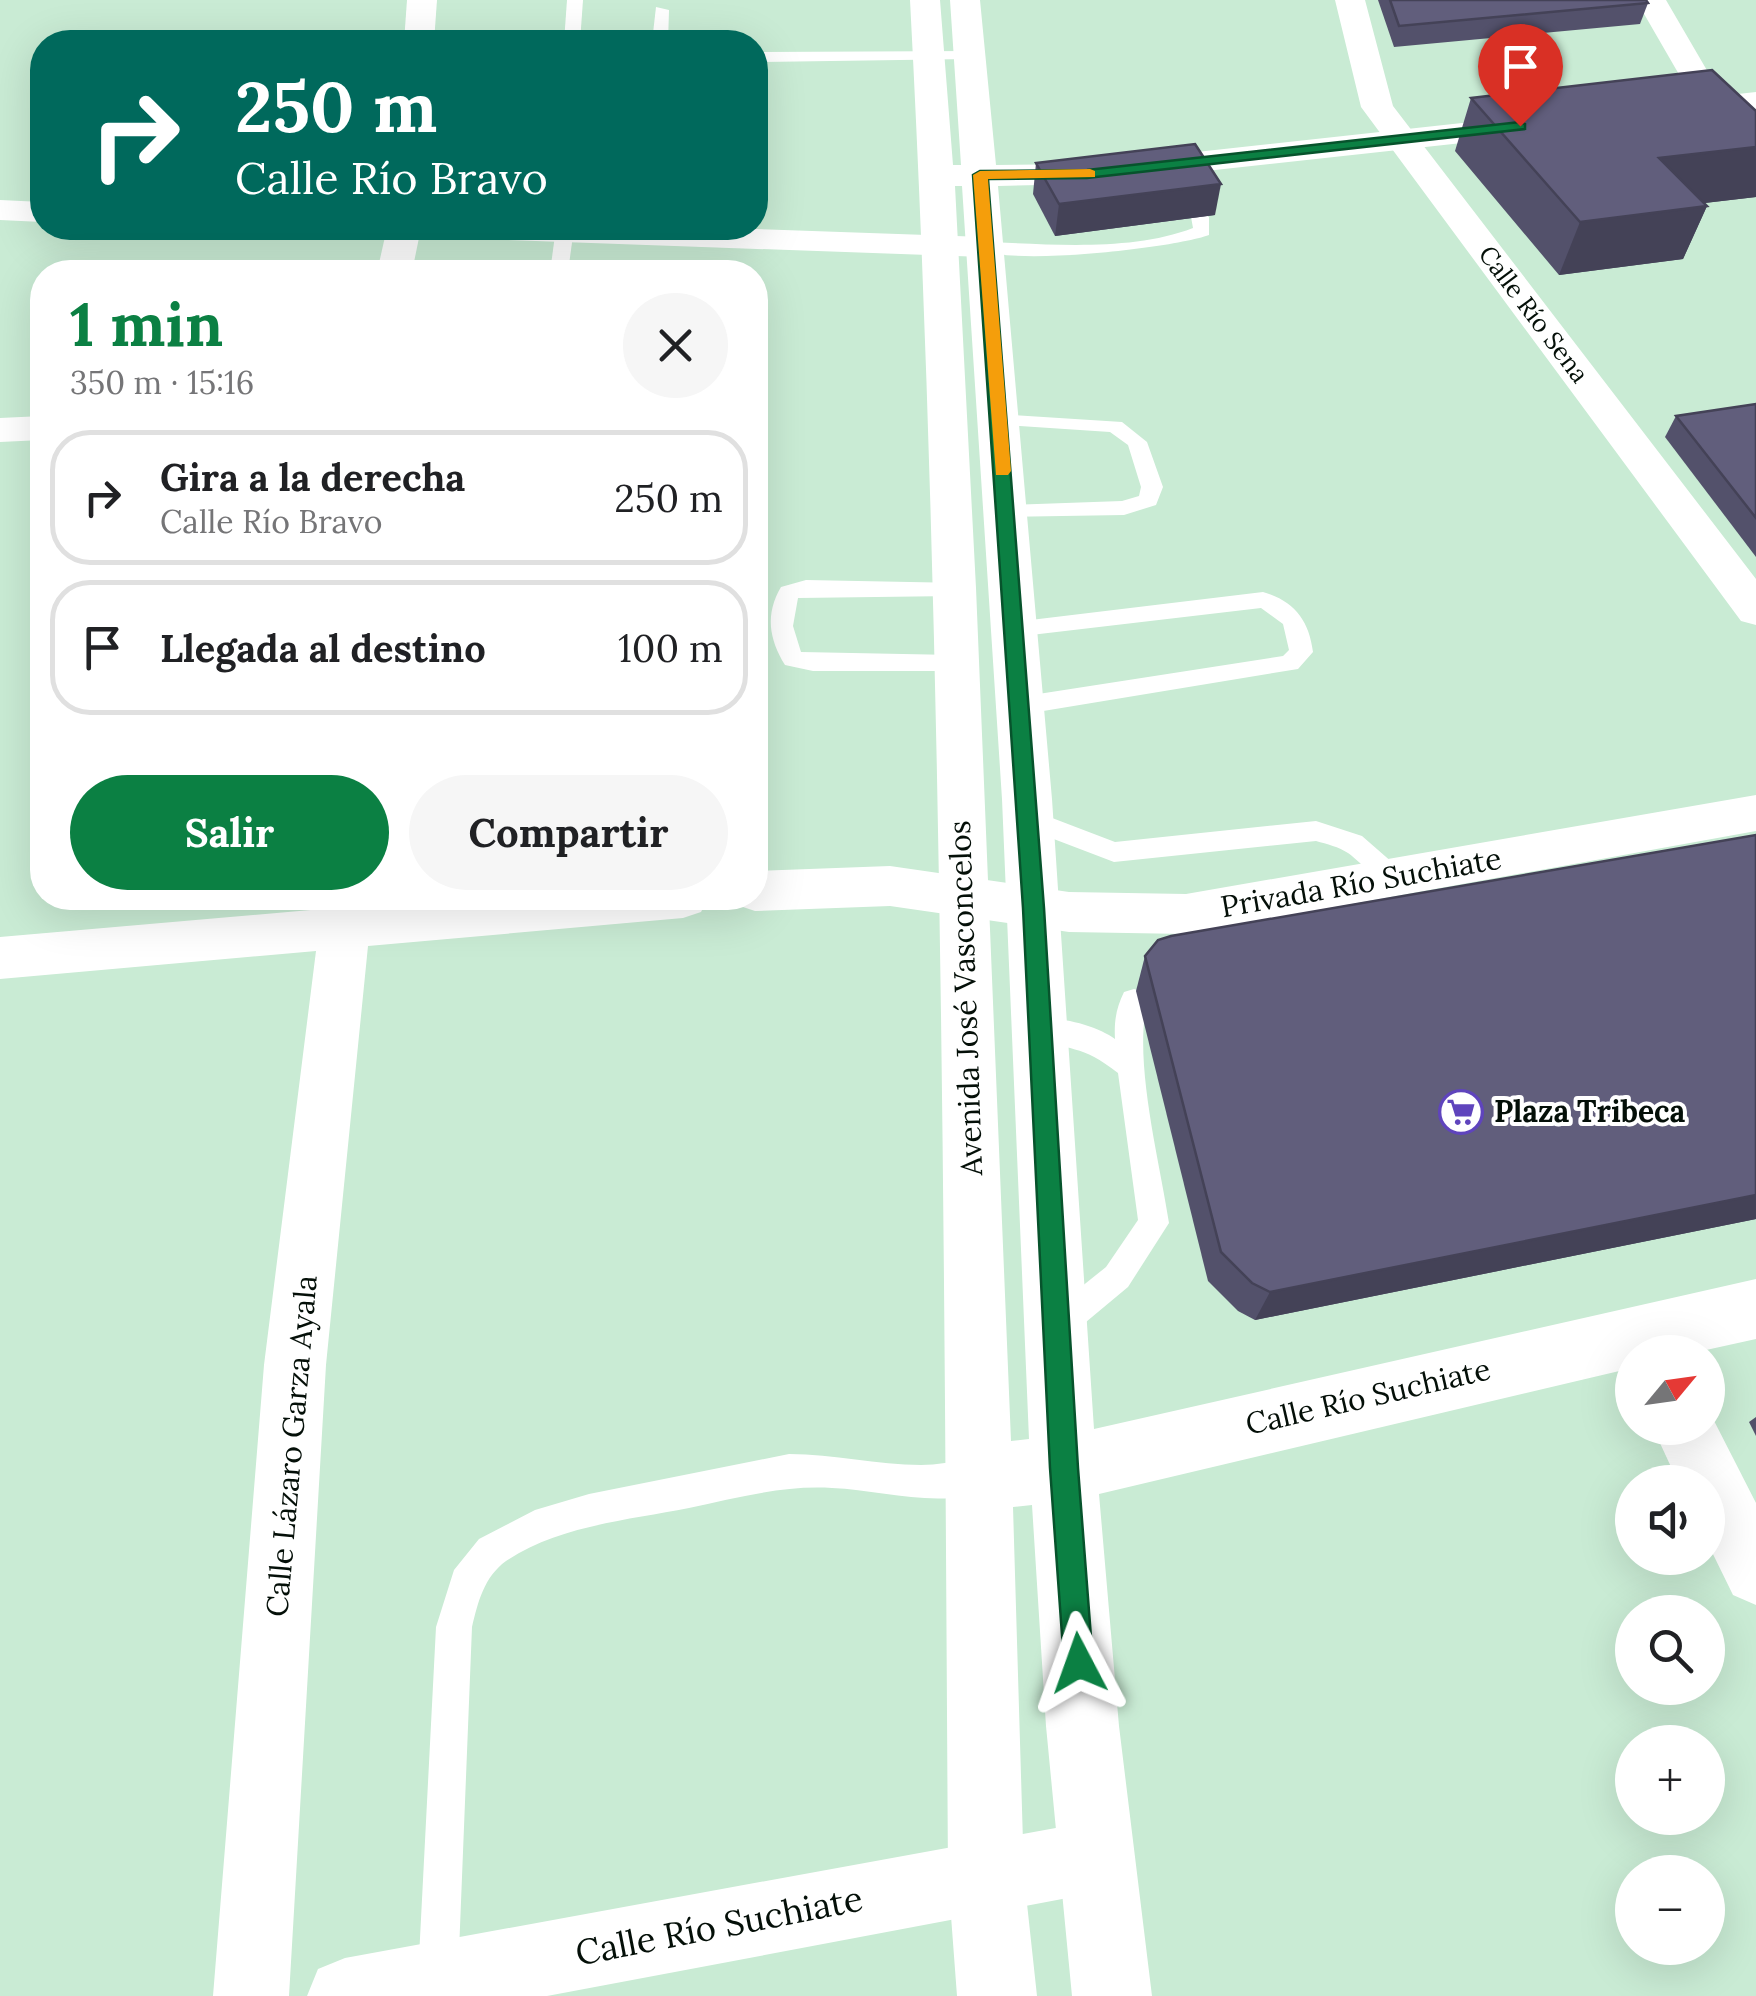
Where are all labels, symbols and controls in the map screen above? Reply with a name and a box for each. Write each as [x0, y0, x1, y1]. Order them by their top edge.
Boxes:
pin [1478, 24, 1563, 127]
icon: arrive [1493, 39, 1548, 94]
text: 250 m [235, 62, 437, 151]
icon: right [70, 70, 200, 200]
text: Calle Río Bravo [235, 149, 548, 206]
street label: Calle Río Sena [1472, 239, 1596, 389]
text: 1 min [70, 286, 223, 362]
button: close [623, 293, 728, 398]
text: 350 m · 15:16 [70, 362, 254, 403]
text: Gira a la derecha [160, 453, 465, 501]
icon: right [75, 470, 130, 525]
text: 250 m [614, 474, 723, 522]
text: Calle Río Bravo [160, 501, 382, 542]
icon: arrive [75, 620, 130, 675]
text: Llegada al destino [160, 624, 486, 672]
text: 100 m [618, 624, 723, 672]
button: Salir [70, 775, 389, 890]
button: Compartir [409, 775, 728, 890]
street label: Avenida José Vasconcelos [940, 820, 990, 1177]
street label: Privada Río Suchiate [1218, 839, 1504, 925]
supermarket icon: Plaza Tribeca [1438, 1089, 1484, 1135]
place label: Plaza Tribeca [1494, 1092, 1686, 1130]
street label: Calle Lázaro Garza Ayala [257, 1274, 326, 1618]
north arrow [1615, 1335, 1725, 1445]
map controls [1615, 1335, 1725, 1965]
street label: Calle Río Suchiate [1242, 1349, 1494, 1443]
button: sound [1615, 1465, 1725, 1575]
button: search [1615, 1595, 1725, 1705]
position arrow [1027, 1611, 1131, 1715]
button: + [1615, 1725, 1725, 1835]
button: − [1615, 1855, 1725, 1965]
street label: Calle Río Suchiate [572, 1876, 866, 1975]

